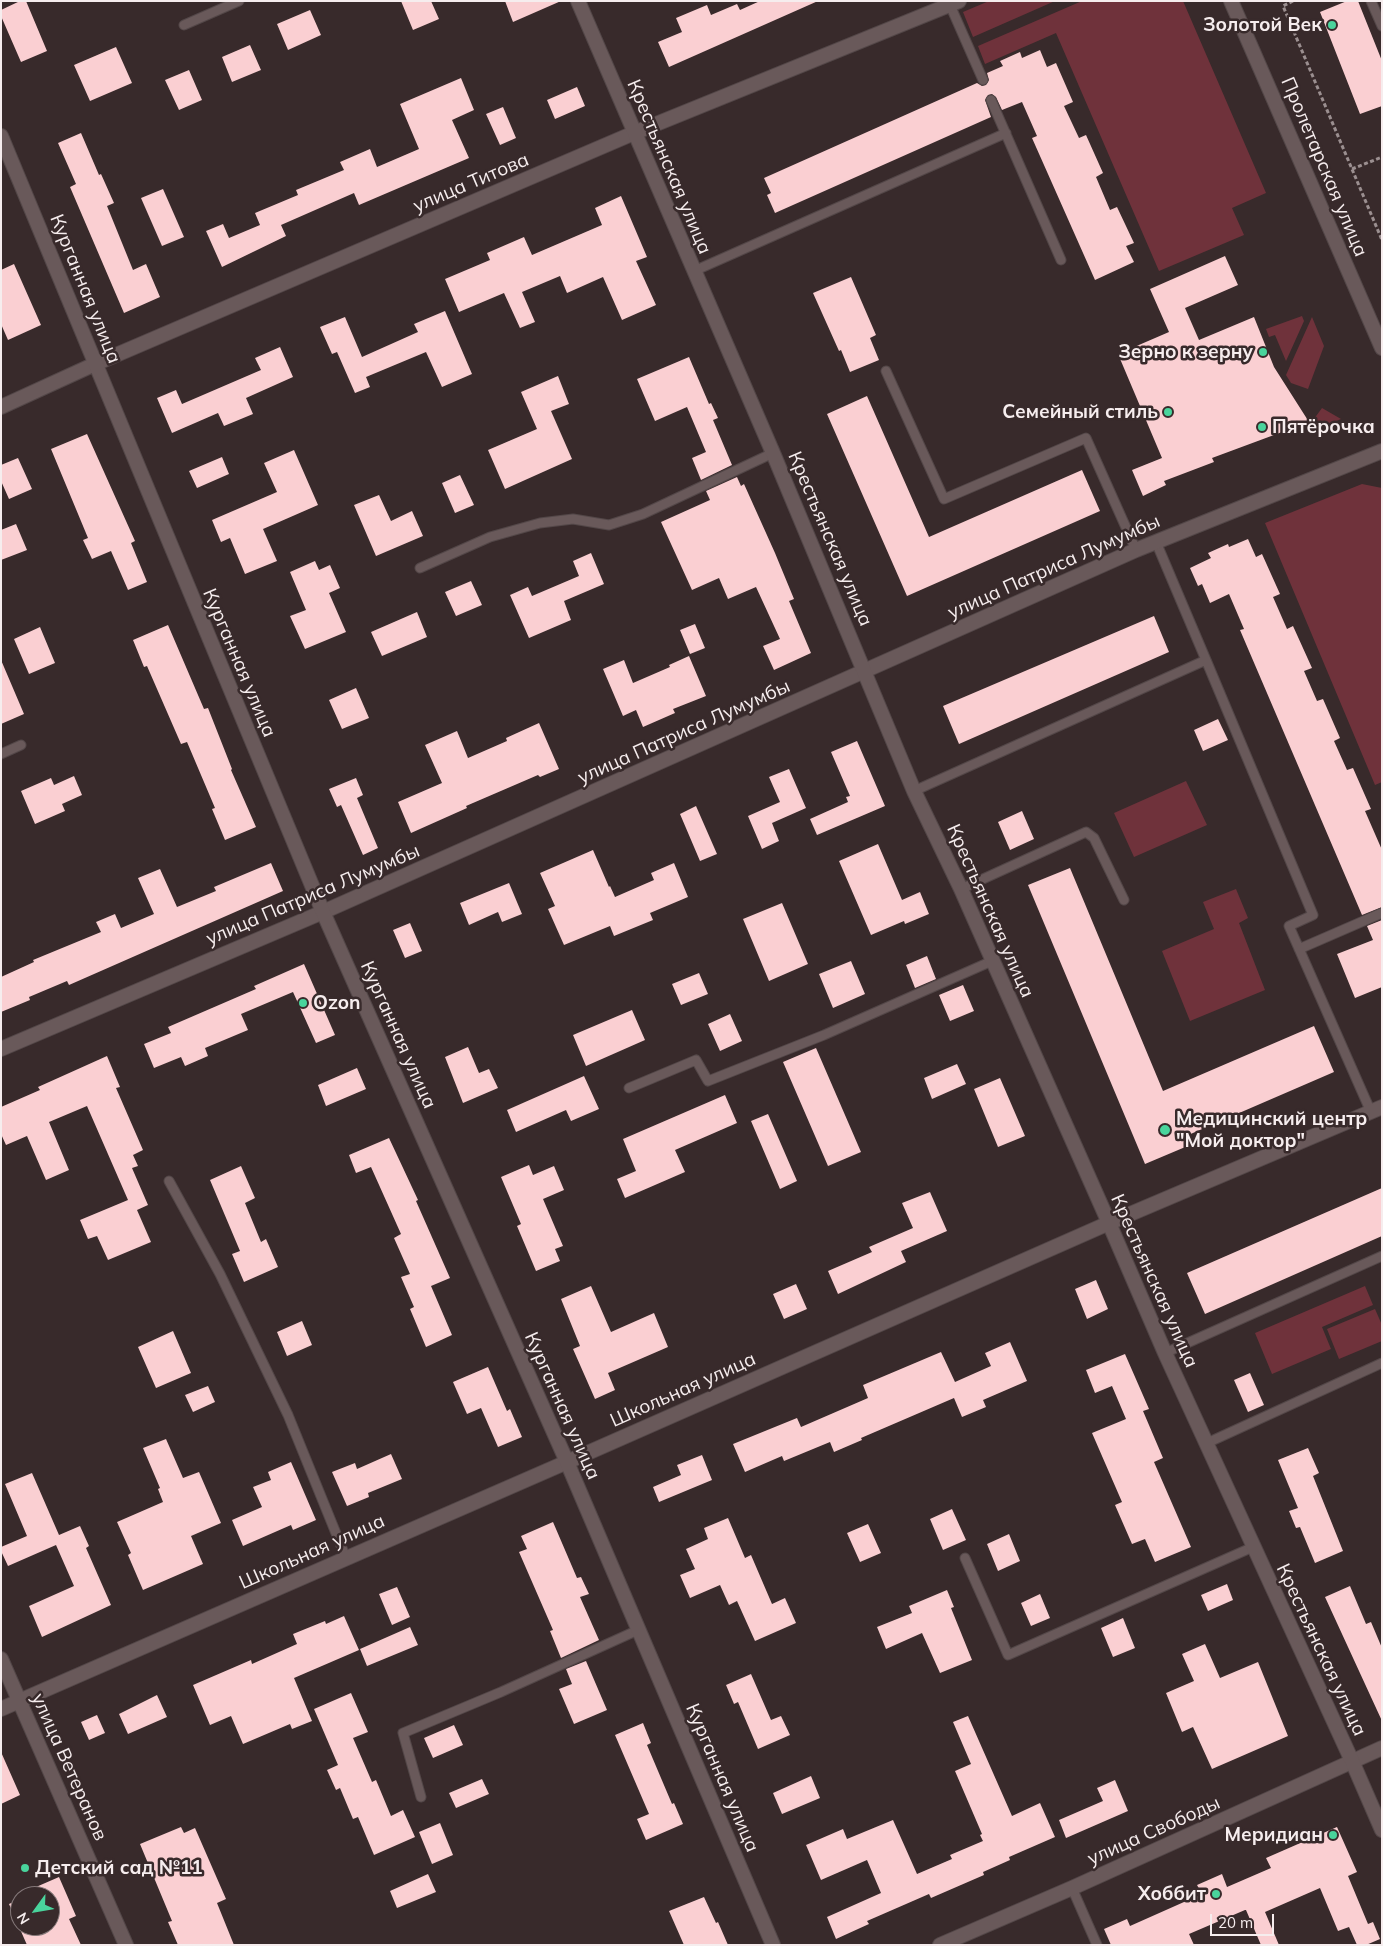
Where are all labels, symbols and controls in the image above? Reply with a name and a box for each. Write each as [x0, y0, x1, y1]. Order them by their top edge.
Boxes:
place label: Золотой Век [1203, 14, 1322, 36]
marker: Золотой Век [1326, 19, 1338, 31]
street label: Пролетарская улица [1276, 74, 1372, 260]
street label: Крестьянская улица [622, 76, 716, 258]
street label: улица Титова [410, 148, 532, 218]
street label: Курганная улица [45, 211, 125, 367]
place label: Зерно к зерну [1118, 341, 1253, 363]
marker: Зерно к зерну [1257, 346, 1269, 358]
place label: Семейный стиль [1002, 401, 1158, 423]
marker: Семейный стиль [1162, 406, 1174, 418]
place label: Пятёрочка [1272, 416, 1375, 438]
marker: Пятёрочка [1256, 421, 1268, 433]
street label: Крестьянская улица [783, 448, 877, 630]
street label: улица Патриса Лумумбы [944, 510, 1164, 624]
street label: Курганная улица [197, 585, 281, 741]
street label: улица Патриса Лумумбы [574, 675, 794, 789]
street label: Крестьянская улица [941, 821, 1039, 1001]
street label: улица Патриса Лумумбы [203, 840, 423, 950]
street label: Курганная улица [355, 958, 441, 1112]
place label: Ozon [313, 992, 360, 1014]
marker: Ozon [297, 997, 309, 1009]
place label: Медицинский центр "Мой доктор" [1176, 1108, 1367, 1152]
marker: Медицинский центр "Мой доктор" [1158, 1123, 1172, 1137]
street label: Крестьянская улица [1105, 1191, 1203, 1371]
street label: Курганная улица [519, 1329, 605, 1483]
street label: Школьная улица [607, 1348, 759, 1432]
street label: Школьная улица [236, 1510, 388, 1594]
street label: Крестьянская улица [1271, 1560, 1371, 1740]
street label: улица Ветеранов [26, 1690, 112, 1844]
street label: Курганная улица [680, 1700, 764, 1856]
street label: улица Свободы [1084, 1792, 1224, 1870]
place label: Меридиан [1225, 1824, 1323, 1846]
marker: Меридиан [1327, 1829, 1339, 1841]
place label: Детский сад №11 [35, 1857, 203, 1879]
marker: Детский сад №11 [19, 1862, 31, 1874]
place label: Хоббит [1138, 1883, 1206, 1905]
north arrow [10, 1886, 60, 1936]
marker: Хоббит [1210, 1888, 1222, 1900]
scale bar [1213, 1904, 1277, 1936]
text: N [13, 1909, 34, 1928]
text: 20 m [1218, 1913, 1253, 1932]

